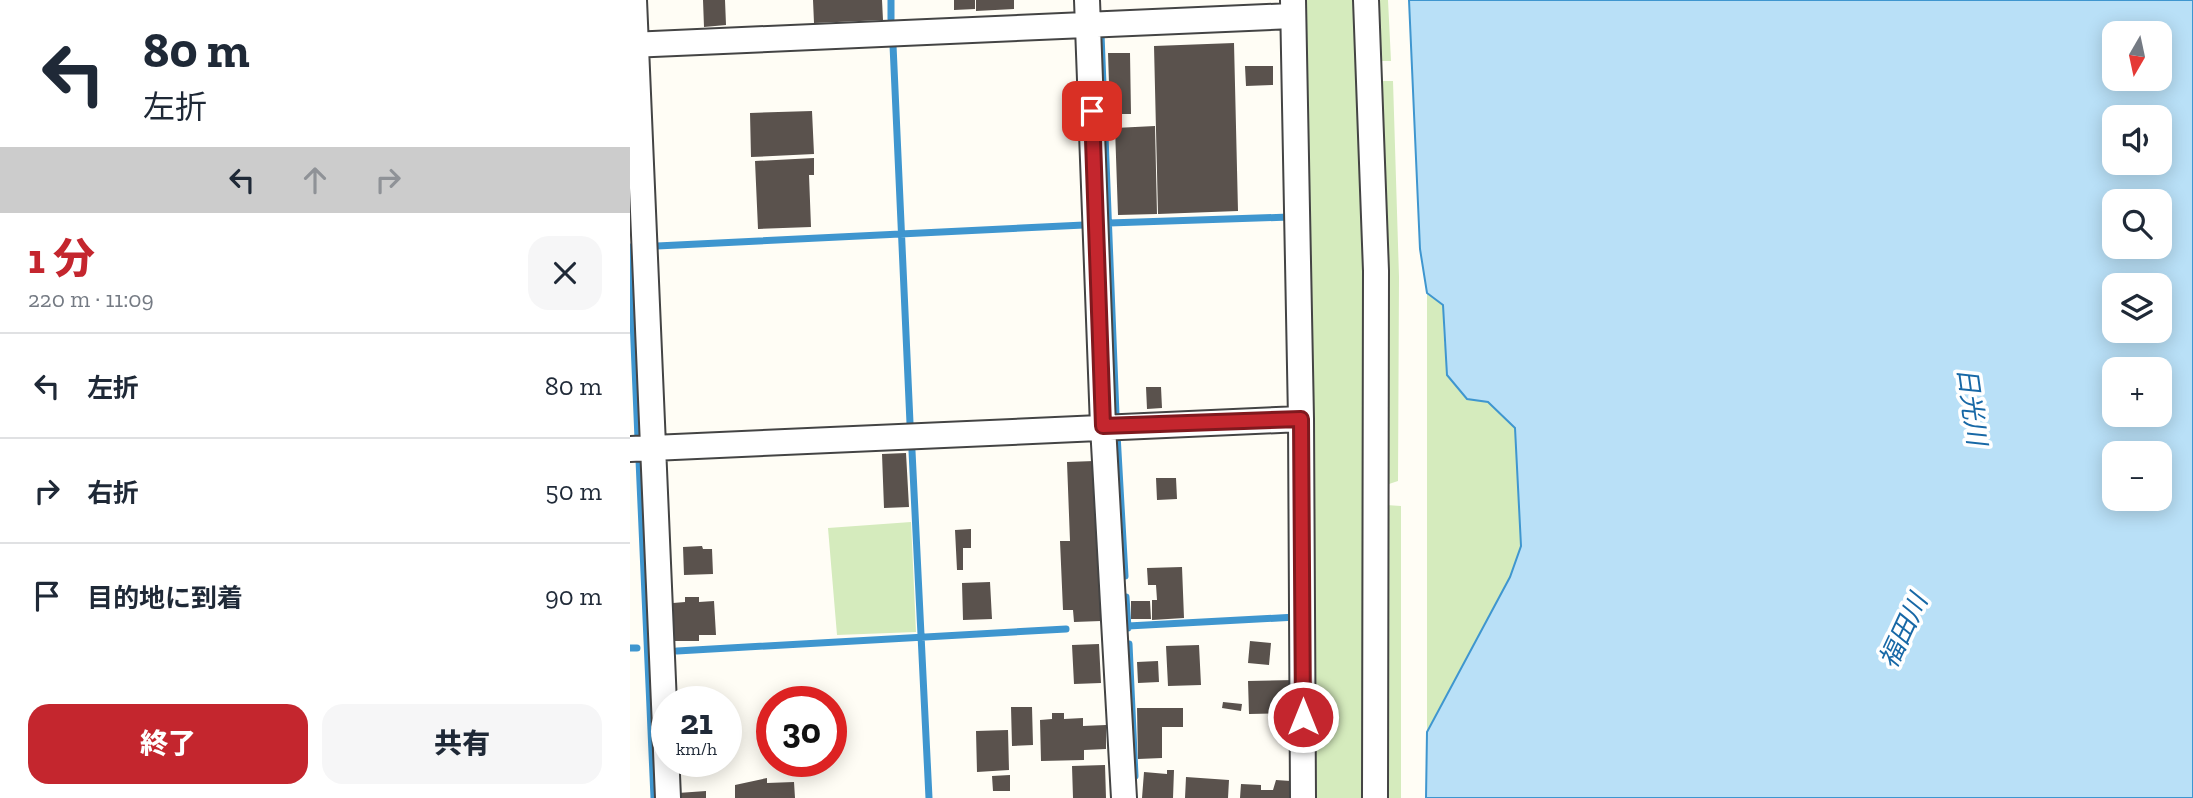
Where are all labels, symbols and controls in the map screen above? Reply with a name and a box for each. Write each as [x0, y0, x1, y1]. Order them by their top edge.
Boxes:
text: 80 m [143, 21, 250, 80]
north arrow [2102, 21, 2172, 91]
map controls [2102, 21, 2172, 511]
icon: left [28, 28, 119, 119]
pin [1062, 81, 1122, 141]
text: 左折 [143, 88, 207, 126]
icon: arrive [1073, 92, 1111, 130]
button: sound [2102, 105, 2172, 175]
icon: left [223, 161, 261, 199]
icon: ahead [296, 161, 334, 199]
icon: right [369, 161, 407, 199]
button: search [2102, 189, 2172, 259]
text: 1 分 [28, 233, 95, 284]
button: close [528, 236, 602, 310]
button: layers [2102, 273, 2172, 343]
text: 220 m · 11:09 [28, 285, 154, 313]
button: + [2102, 357, 2172, 427]
water label: 日光川 [1951, 365, 1994, 450]
icon: left [28, 367, 66, 405]
text: 80 m [545, 370, 602, 402]
text: 左折 [87, 372, 139, 404]
button: − [2102, 441, 2172, 511]
icon: right [28, 472, 66, 510]
text: 50 m [545, 475, 602, 507]
text: 右折 [87, 477, 139, 509]
icon: arrive [28, 577, 66, 615]
text: 90 m [545, 580, 602, 612]
text: 目的地に到着 [87, 582, 243, 614]
water label: 福田川 [1872, 586, 1935, 673]
position arrow [1266, 680, 1340, 754]
speed limit sign: 30 [756, 686, 847, 777]
text: 21 [680, 701, 713, 743]
button: 終了 [28, 704, 308, 784]
button: 共有 [322, 704, 602, 784]
text: km/h [676, 738, 717, 760]

